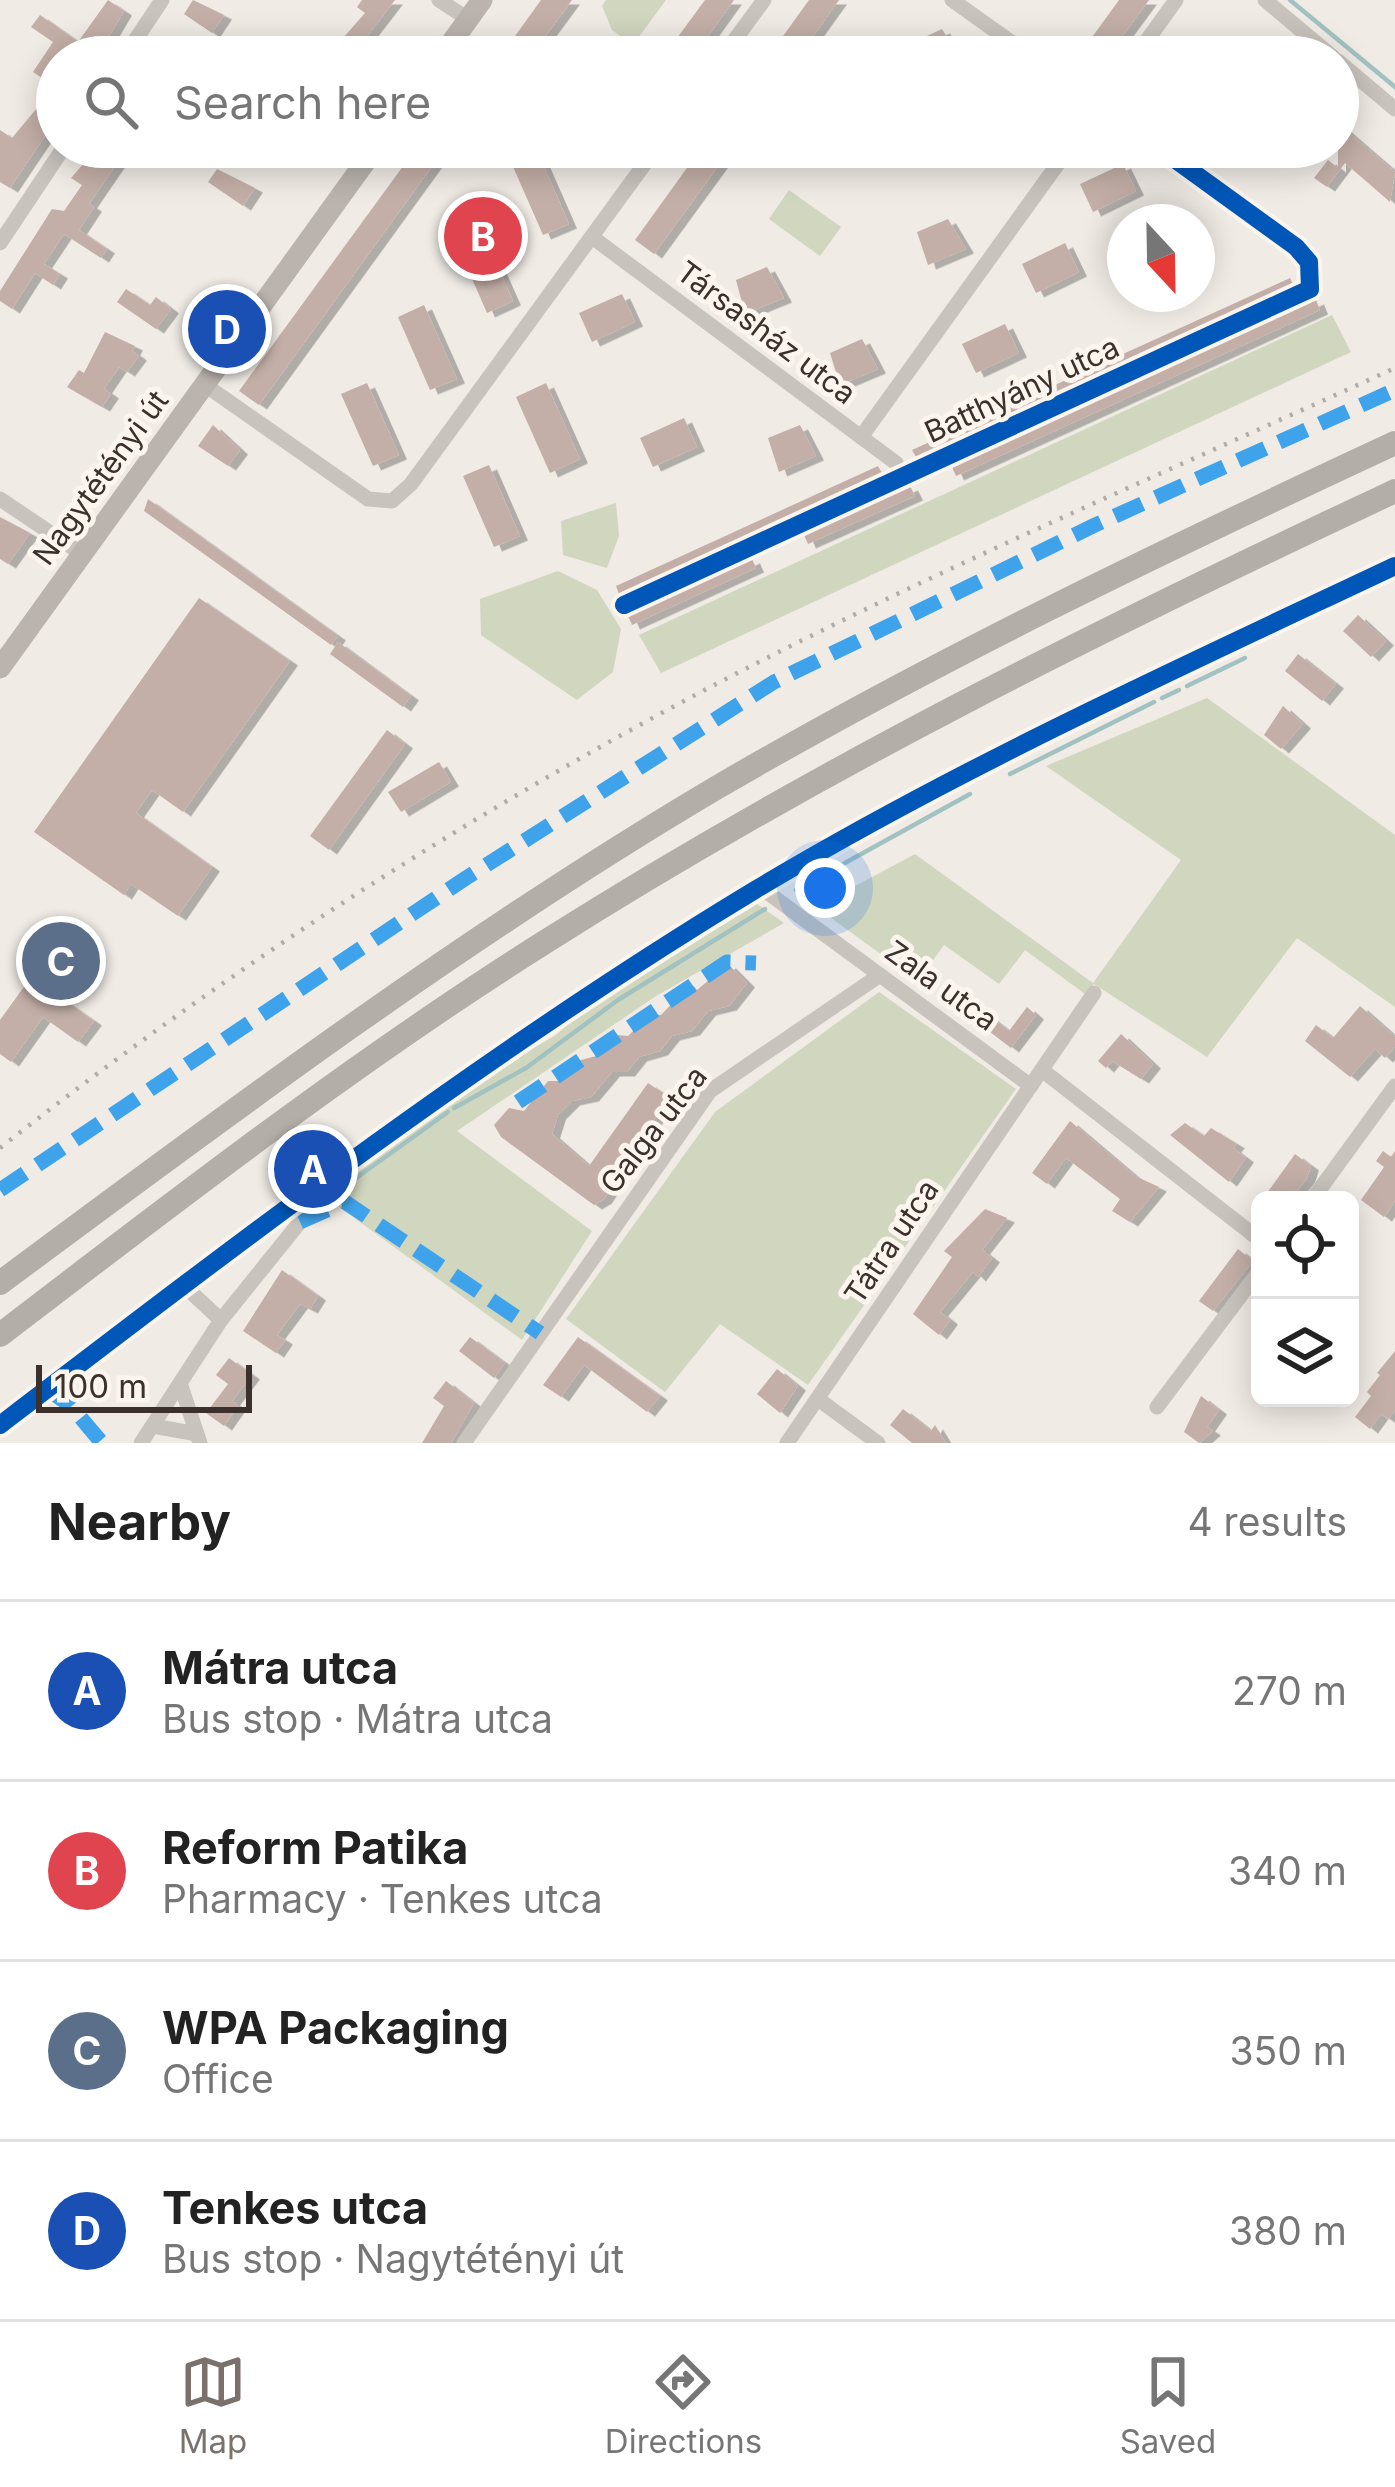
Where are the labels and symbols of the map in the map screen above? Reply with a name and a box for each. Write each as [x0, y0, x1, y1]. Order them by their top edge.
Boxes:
pin: B [444, 191, 522, 281]
north arrow [1107, 204, 1215, 312]
street label: Társasház utca [670, 253, 863, 411]
pin: D [188, 284, 266, 374]
street label: Batthyány utca [919, 328, 1125, 450]
street label: Nagytétényi út [25, 383, 176, 572]
your location [795, 858, 855, 918]
pin: C [22, 916, 100, 1006]
street label: Zala utca [878, 932, 1005, 1038]
street label: Galga utca [592, 1059, 714, 1200]
pin: A [274, 1124, 352, 1214]
street label: Tátra utca [837, 1173, 946, 1310]
scale bar [36, 1359, 252, 1412]

